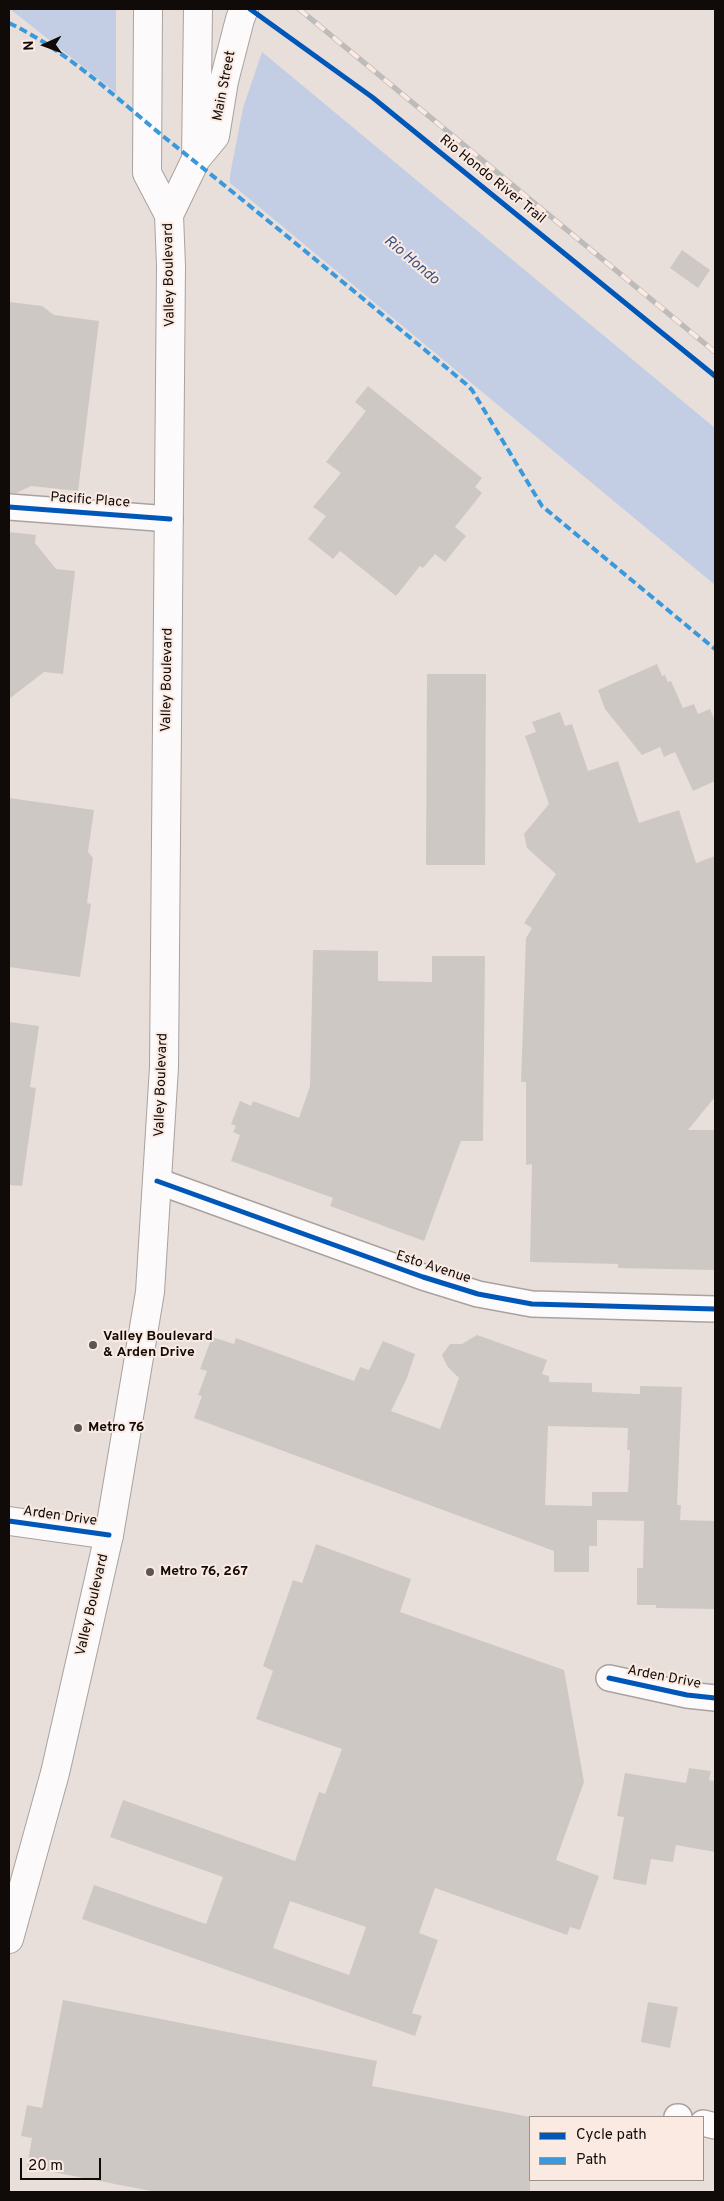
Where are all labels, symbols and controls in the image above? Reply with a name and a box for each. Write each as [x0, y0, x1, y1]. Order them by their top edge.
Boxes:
north arrow [20, 20, 70, 70]
text: N [21, 40, 38, 51]
street label: Main Street [210, 49, 240, 123]
street label: Rio Hondo River Trail [436, 132, 548, 228]
street label: Valley Boulevard [161, 223, 179, 327]
water label: Rio Hondo [380, 233, 442, 289]
street label: Pacific Place [50, 490, 130, 512]
street label: Valley Boulevard [159, 628, 177, 732]
street label: Valley Boulevard [152, 1033, 172, 1137]
street label: Esto Avenue [393, 1248, 473, 1288]
place label: Valley Boulevard & Arden Drive [103, 1329, 213, 1361]
marker: Valley Boulevard & Arden Drive [87, 1339, 99, 1351]
place label: Metro 76 [88, 1420, 144, 1436]
marker: Metro 76 [72, 1422, 84, 1434]
street label: Arden Drive [22, 1503, 98, 1531]
street label: Valley Boulevard [73, 1552, 113, 1658]
place label: Metro 76, 267 [160, 1564, 248, 1580]
marker: Metro 76, 267 [144, 1566, 156, 1578]
street label: Arden Drive [626, 1663, 702, 1693]
legend [529, 2116, 704, 2181]
text: Cycle path [576, 2126, 647, 2145]
scale bar [22, 2148, 104, 2180]
text: Path [576, 2151, 607, 2170]
text: 20 m [28, 2157, 63, 2176]

